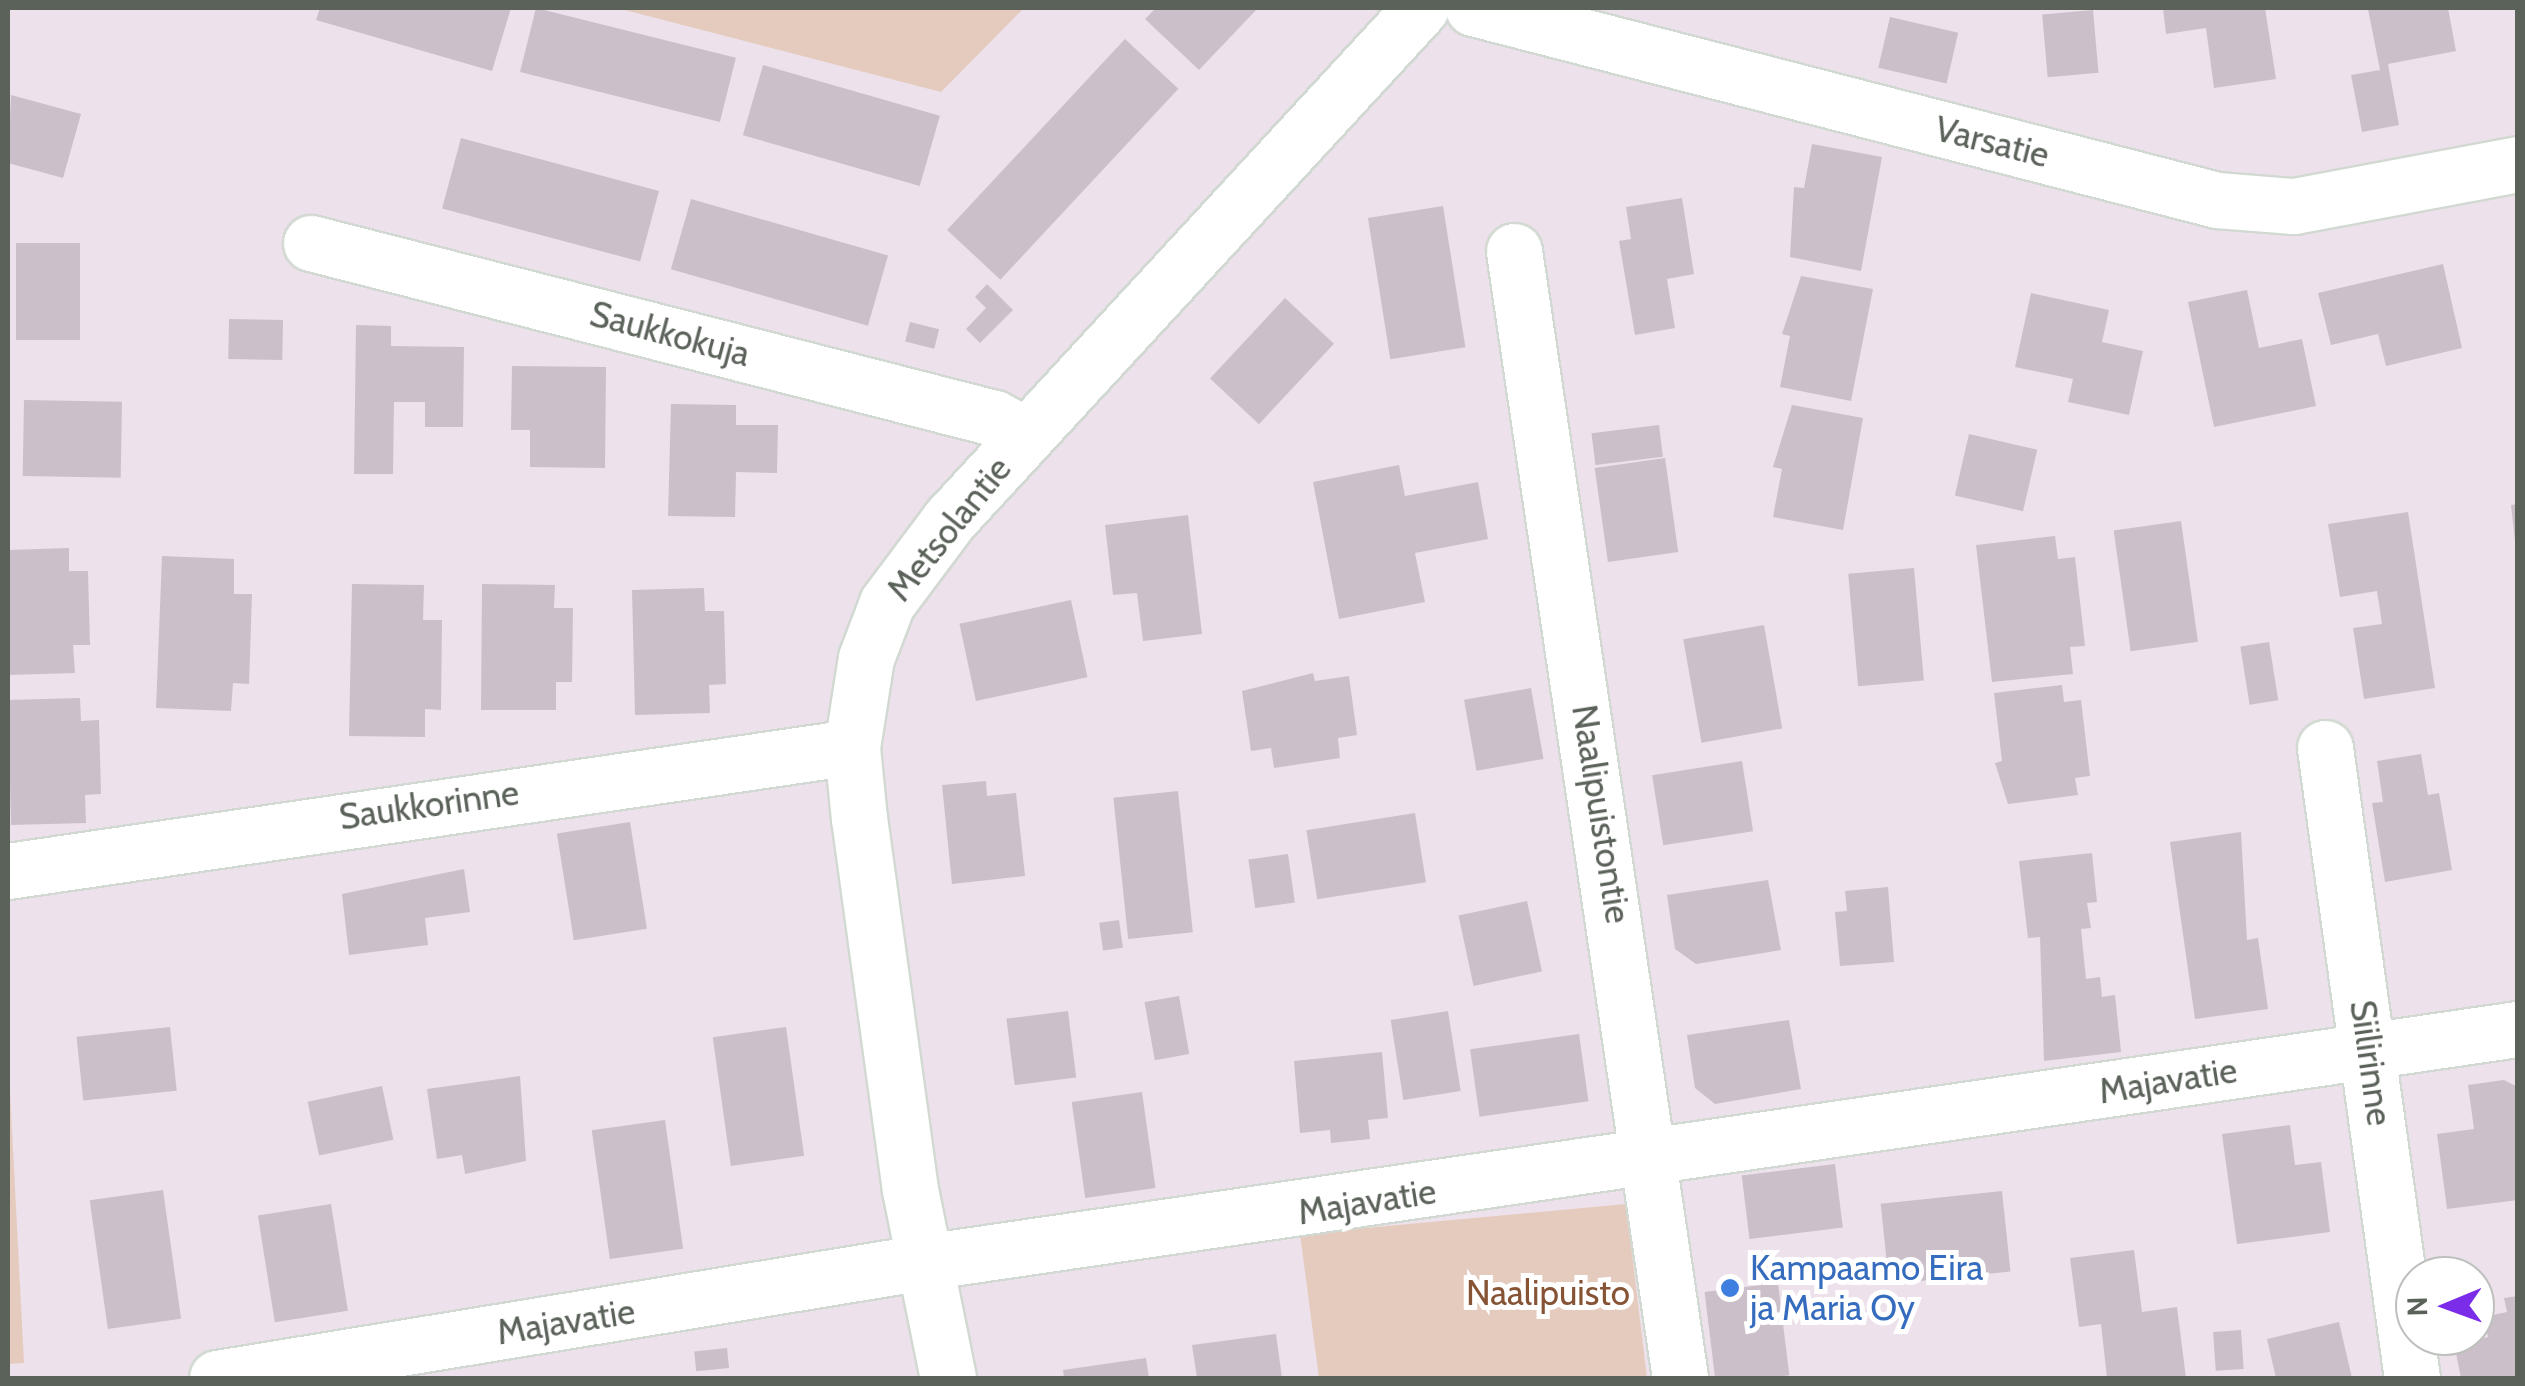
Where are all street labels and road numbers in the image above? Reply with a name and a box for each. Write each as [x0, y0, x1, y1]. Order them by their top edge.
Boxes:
street label: Varsatie [1931, 108, 2053, 176]
street label: Saukkokuja [586, 293, 754, 375]
street label: Metsolantie [878, 449, 1020, 609]
street label: Naalipuistontie [1563, 702, 1639, 926]
street label: Saukkorinne [336, 772, 522, 838]
street label: Siilirinne [2341, 998, 2401, 1128]
street label: Majavatie [2096, 1049, 2240, 1113]
street label: Majavatie [1295, 1170, 1439, 1234]
street label: Majavatie [494, 1290, 638, 1354]

